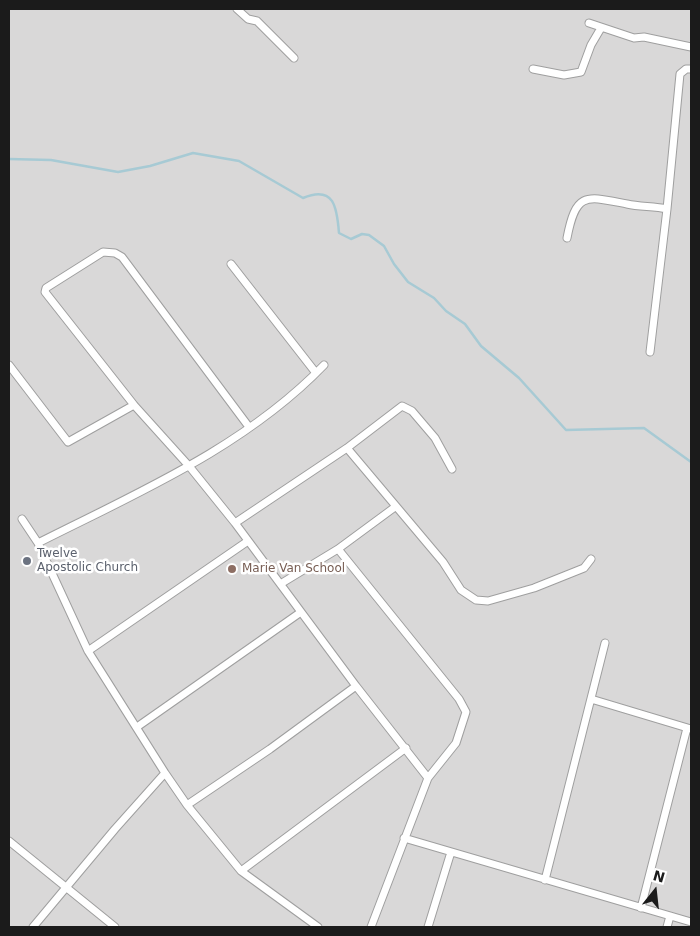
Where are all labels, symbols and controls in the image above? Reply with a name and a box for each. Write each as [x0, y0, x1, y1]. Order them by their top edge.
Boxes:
place label: Twelve Apostolic Church [37, 547, 138, 575]
marker: Twelve Apostolic Church [21, 555, 33, 567]
place label: Marie Van School [242, 562, 345, 576]
marker: Marie Van School [226, 563, 238, 575]
north arrow [630, 866, 680, 916]
text: N [651, 867, 667, 886]

